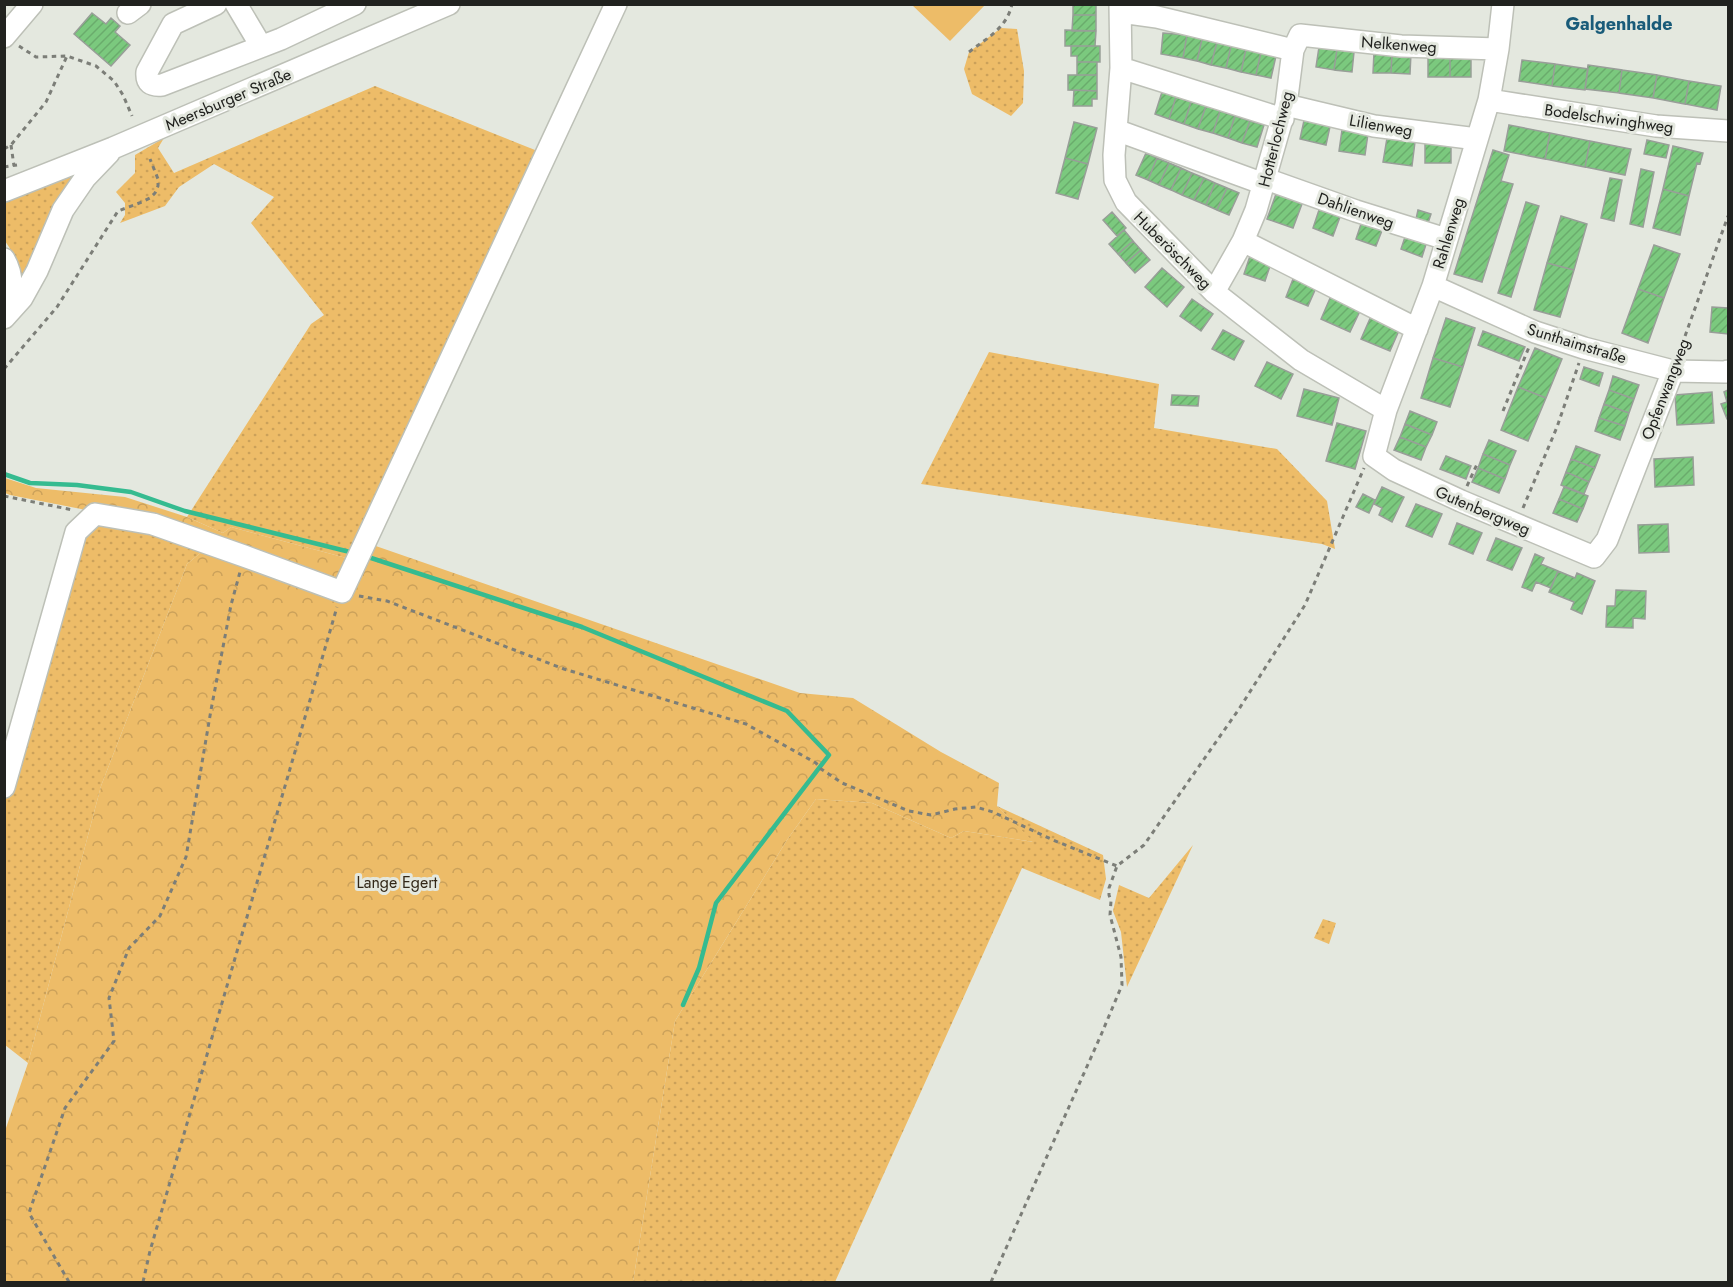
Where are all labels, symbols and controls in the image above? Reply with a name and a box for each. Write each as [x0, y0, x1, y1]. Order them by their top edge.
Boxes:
district label: Galgenhalde [1565, 11, 1673, 37]
street label: Nelkenweg [1360, 30, 1438, 59]
street label: Meersburger Straße [162, 63, 295, 136]
street label: Hotterlochweg [1252, 89, 1298, 189]
street label: Bodelschwinghweg [1543, 98, 1675, 139]
street label: Lilienweg [1348, 109, 1414, 142]
street label: Dahlienweg [1315, 187, 1397, 234]
street label: Rahlenweg [1427, 195, 1470, 272]
street label: Huberöschweg [1129, 206, 1217, 294]
street label: Sunthaimstraße [1524, 317, 1629, 370]
street label: Opfenwangweg [1636, 335, 1695, 443]
street label: Gutenbergweg [1432, 480, 1534, 541]
park label: Lange Egert [357, 871, 438, 894]

